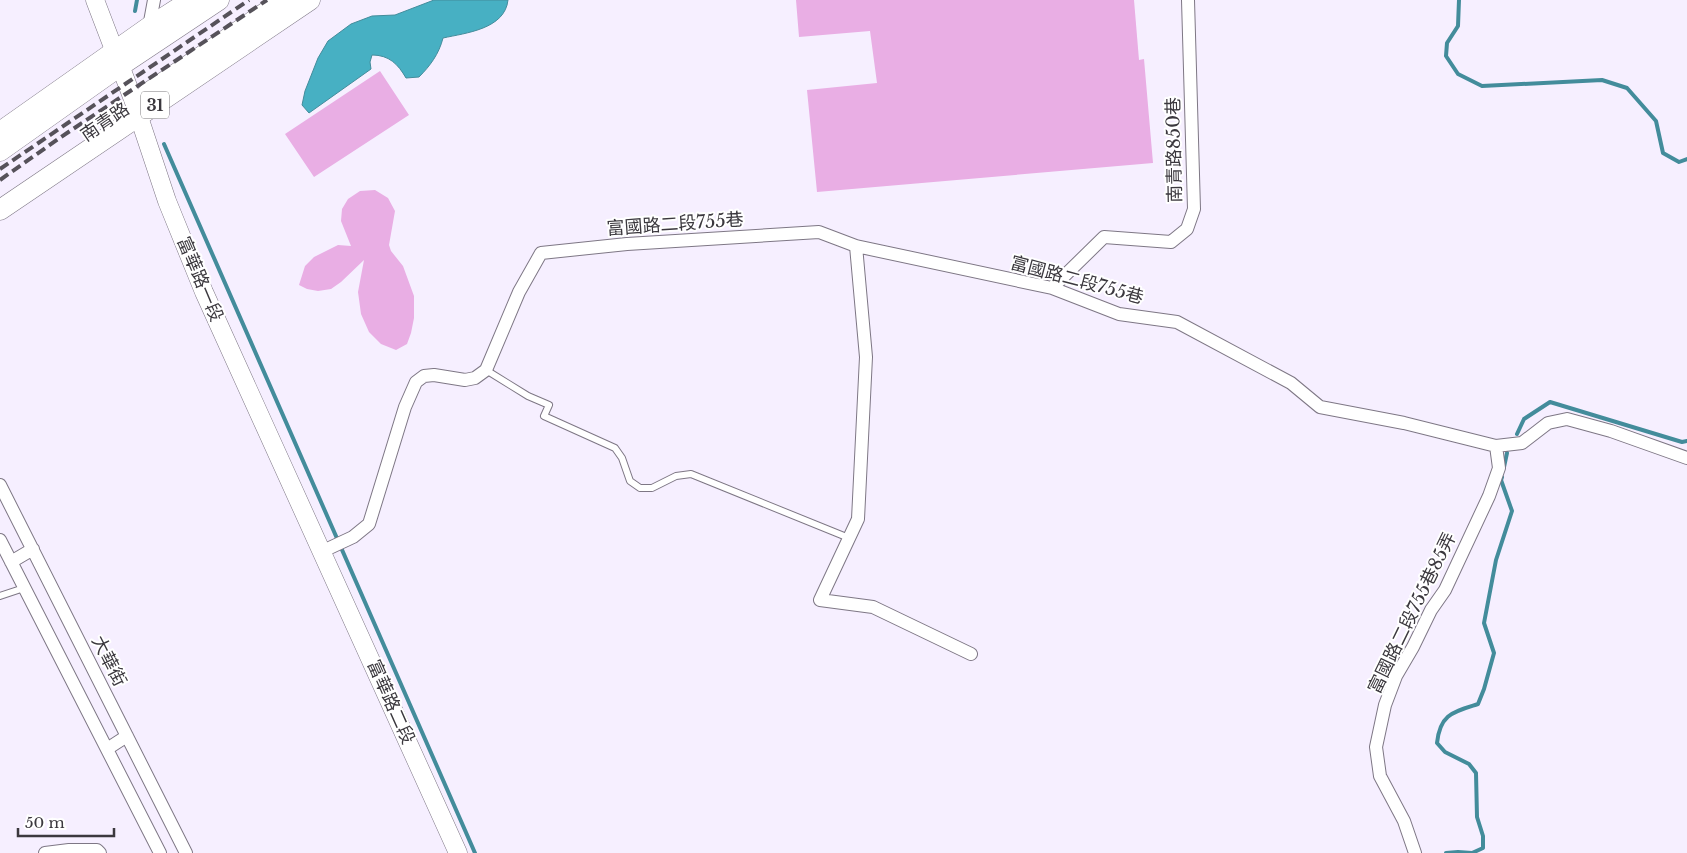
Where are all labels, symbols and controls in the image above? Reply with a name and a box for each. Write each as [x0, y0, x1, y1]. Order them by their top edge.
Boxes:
road number: 31 [141, 92, 169, 118]
street label: 南青路850巷 [1162, 97, 1186, 203]
street label: 南青路 [76, 98, 134, 146]
street label: 富國路二段755巷 [606, 208, 744, 240]
street label: 富華路一段 [172, 233, 228, 325]
street label: 富國路二段755巷 [1008, 252, 1146, 308]
street label: 富國路二段755巷85弄 [1363, 529, 1461, 697]
street label: 大華街 [87, 632, 131, 690]
street label: 富華路二段 [363, 656, 419, 748]
scale bar [18, 806, 114, 838]
text: 50 m [25, 813, 65, 832]

